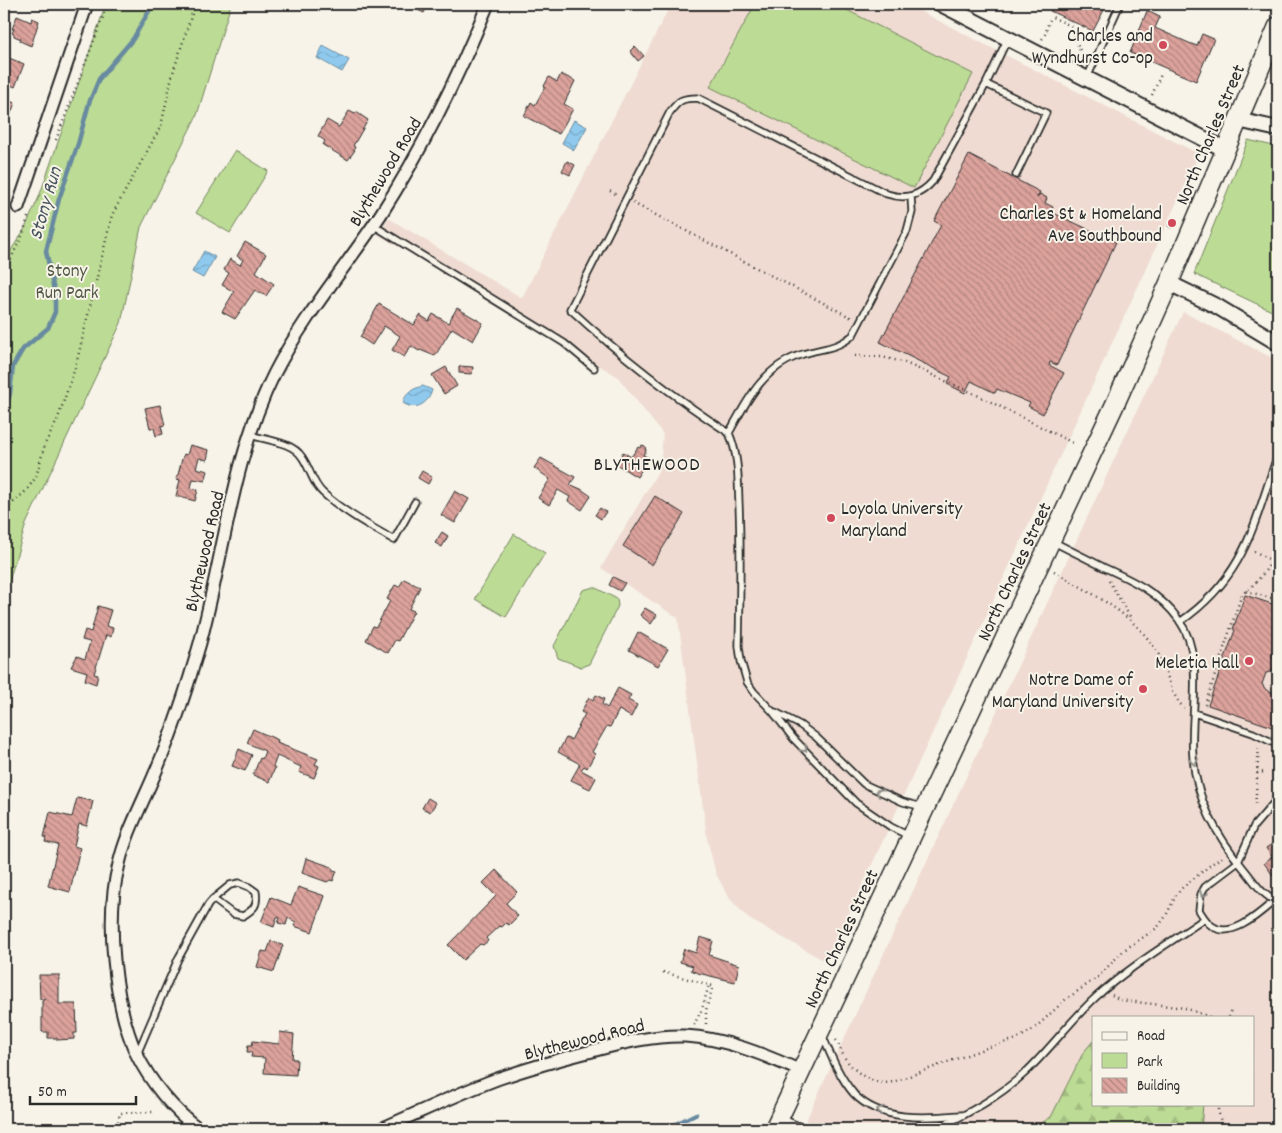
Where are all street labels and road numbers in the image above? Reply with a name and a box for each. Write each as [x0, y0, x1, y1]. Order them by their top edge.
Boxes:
street label: North Charles Street [1170, 61, 1254, 210]
street label: Blythewood Road [344, 113, 430, 233]
street label: Blythewood Road [179, 489, 233, 615]
street label: North Charles Street [972, 499, 1060, 646]
street label: North Charles Street [799, 866, 887, 1013]
street label: Blythewood Road [522, 1013, 648, 1069]

